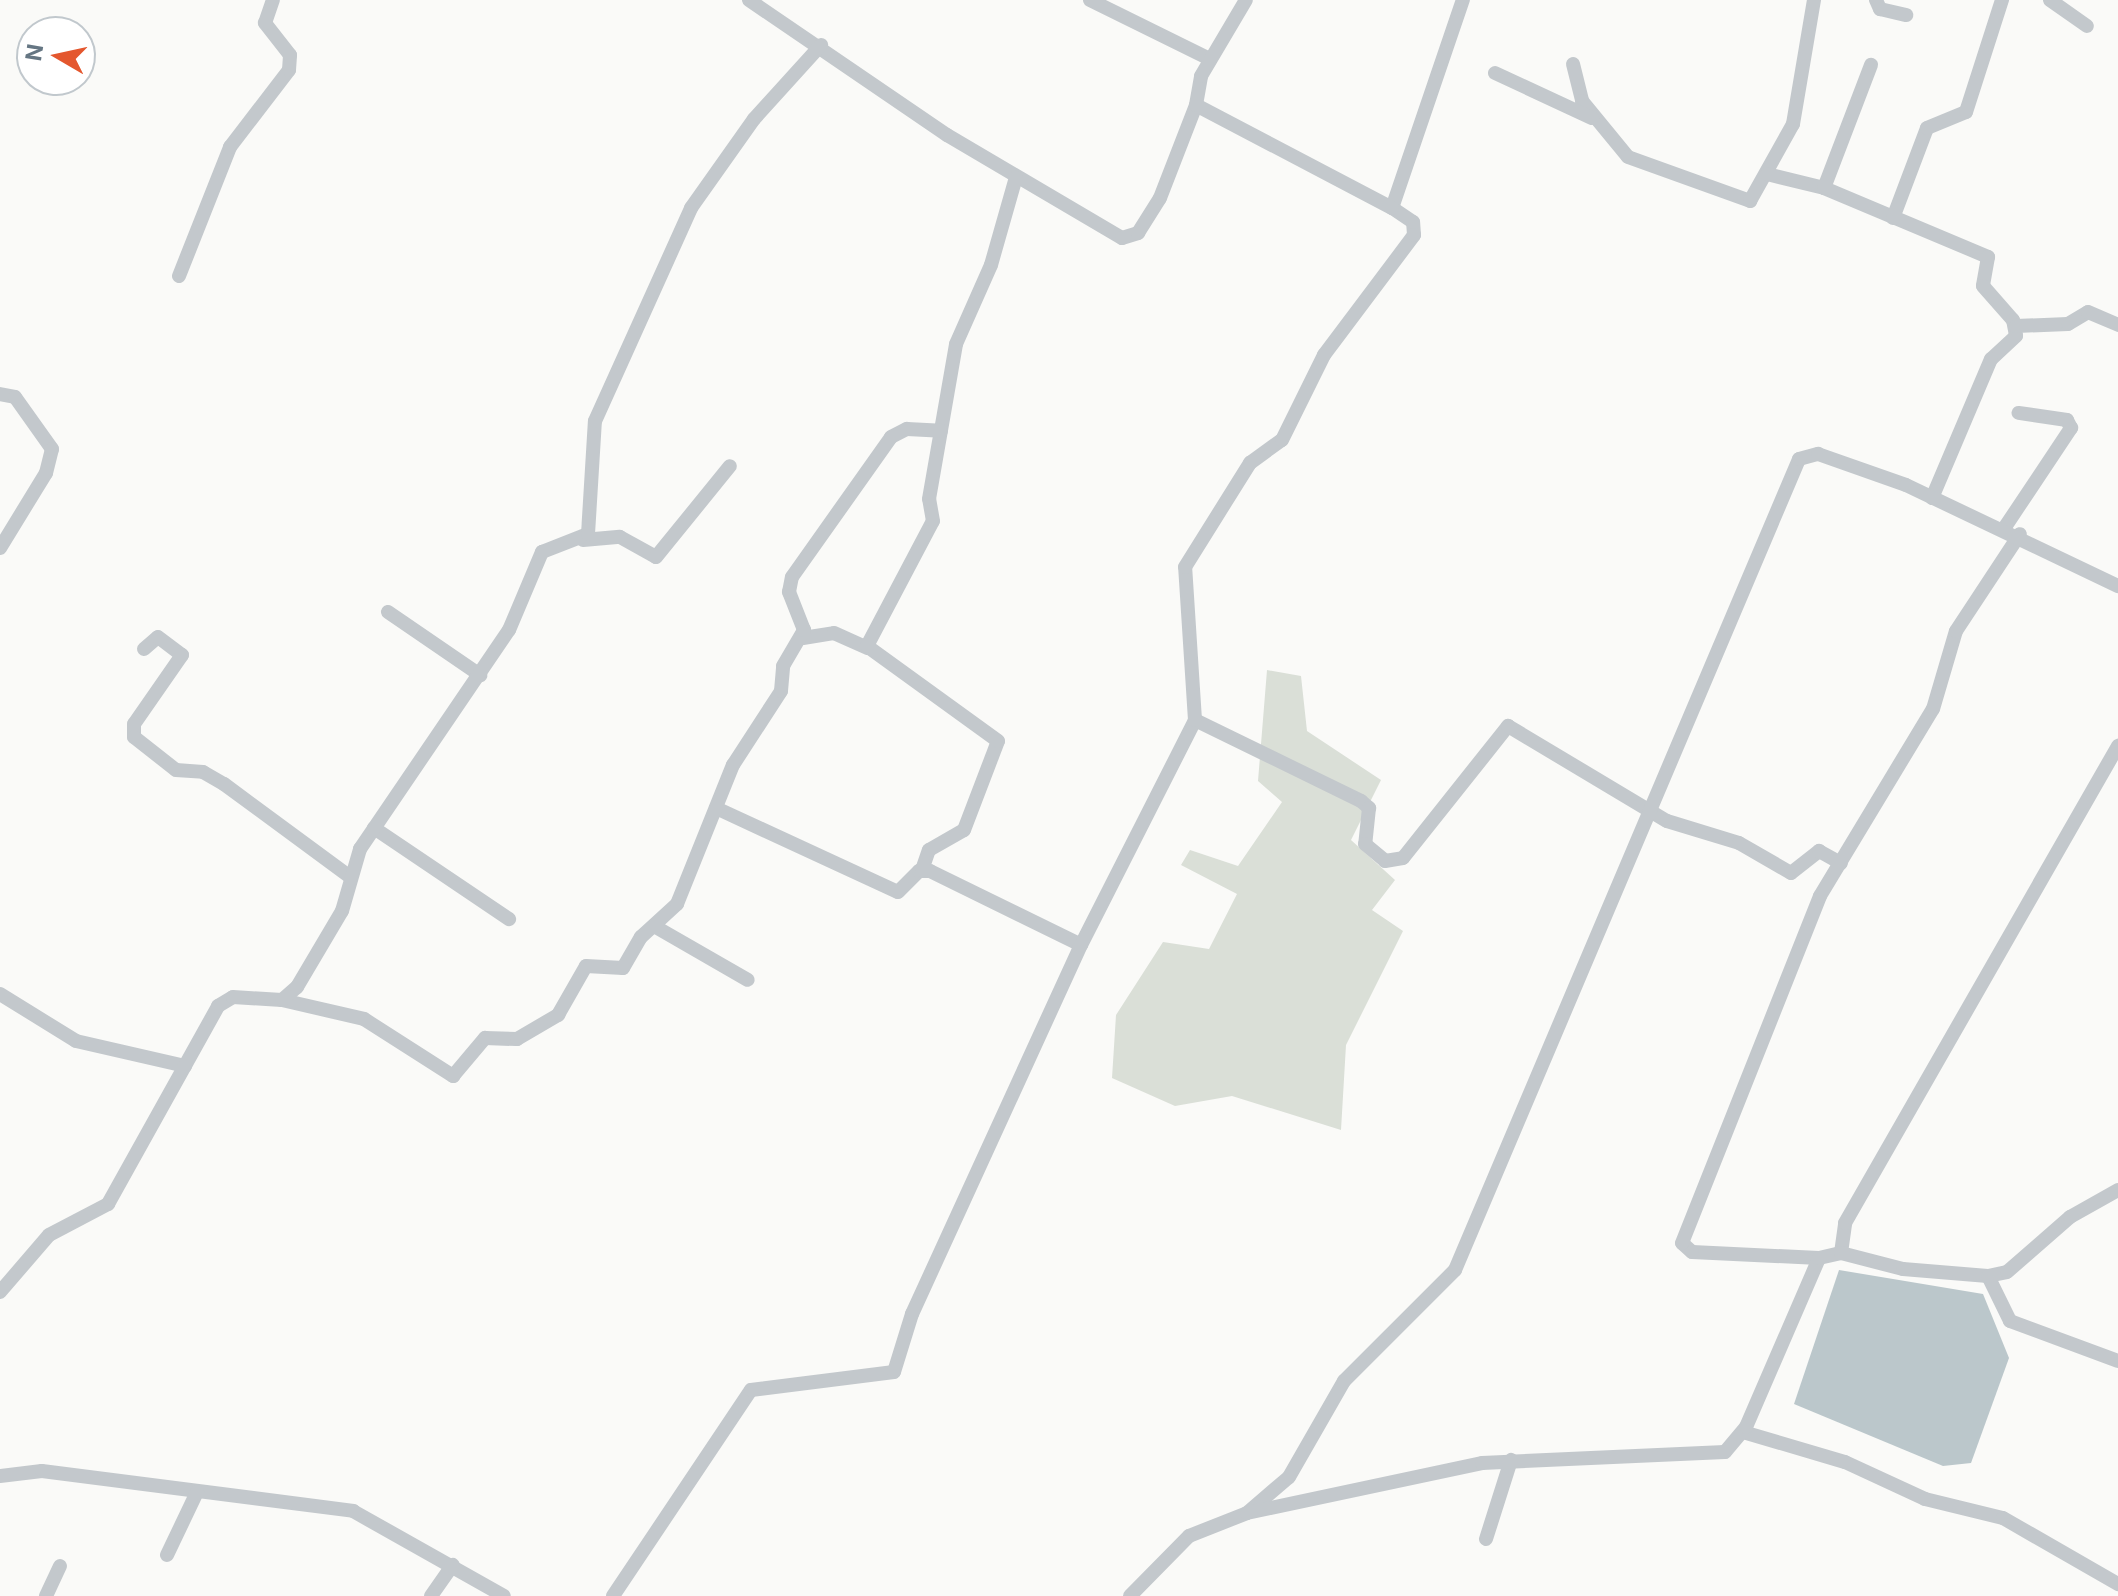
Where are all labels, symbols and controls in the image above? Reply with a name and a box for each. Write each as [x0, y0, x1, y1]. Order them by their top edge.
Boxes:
north arrow [16, 16, 96, 96]
text: N [20, 42, 48, 63]

